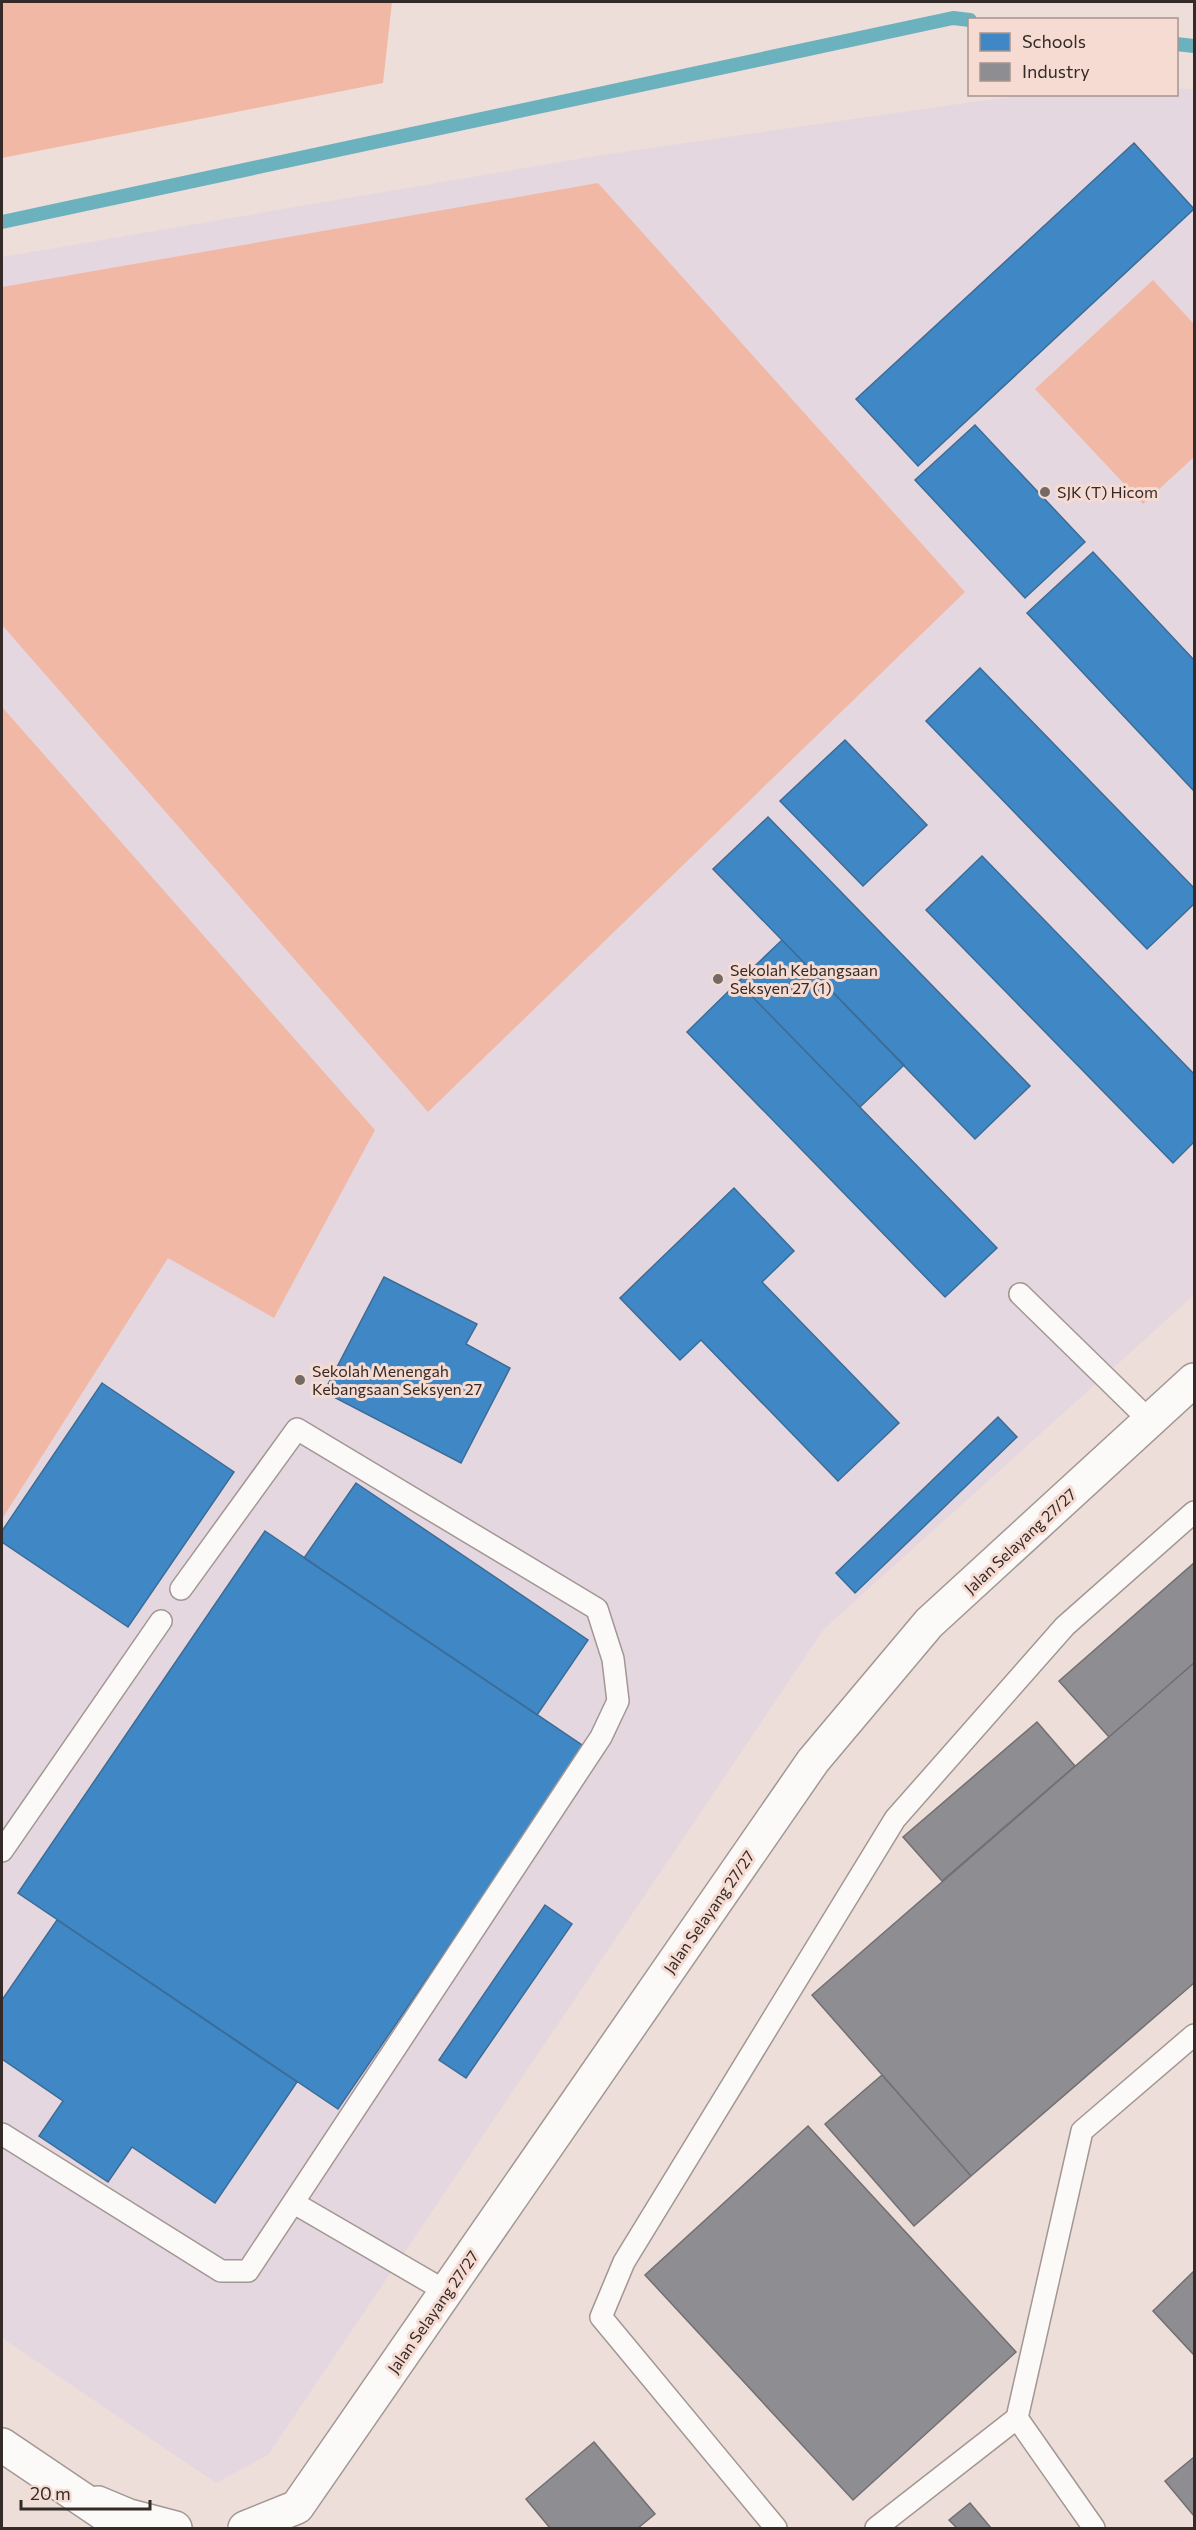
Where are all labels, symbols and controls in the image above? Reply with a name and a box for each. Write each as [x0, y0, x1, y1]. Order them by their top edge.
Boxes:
legend [968, 18, 1178, 96]
text: Schools [1022, 30, 1086, 52]
text: Industry [1022, 60, 1090, 82]
place label: SJK (T) Hicom [1057, 482, 1158, 501]
marker: SJK (T) Hicom [1038, 485, 1052, 499]
place label: Sekolah Kebangsaan Seksyen 27 (1) [730, 960, 878, 997]
marker: Sekolah Kebangsaan Seksyen 27 (1) [711, 972, 725, 986]
place label: Sekolah Menengah Kebangsaan Seksyen 27 [312, 1361, 482, 1398]
marker: Sekolah Menengah Kebangsaan Seksyen 27 [293, 1373, 307, 1387]
street label: Jalan Selayang 27/27 [960, 1484, 1079, 1597]
street label: Jalan Selayang 27/27 [659, 1847, 758, 1977]
street label: Jalan Selayang 27/27 [383, 2247, 482, 2377]
scale bar [21, 2473, 150, 2511]
text: 20 m [30, 2482, 71, 2504]

